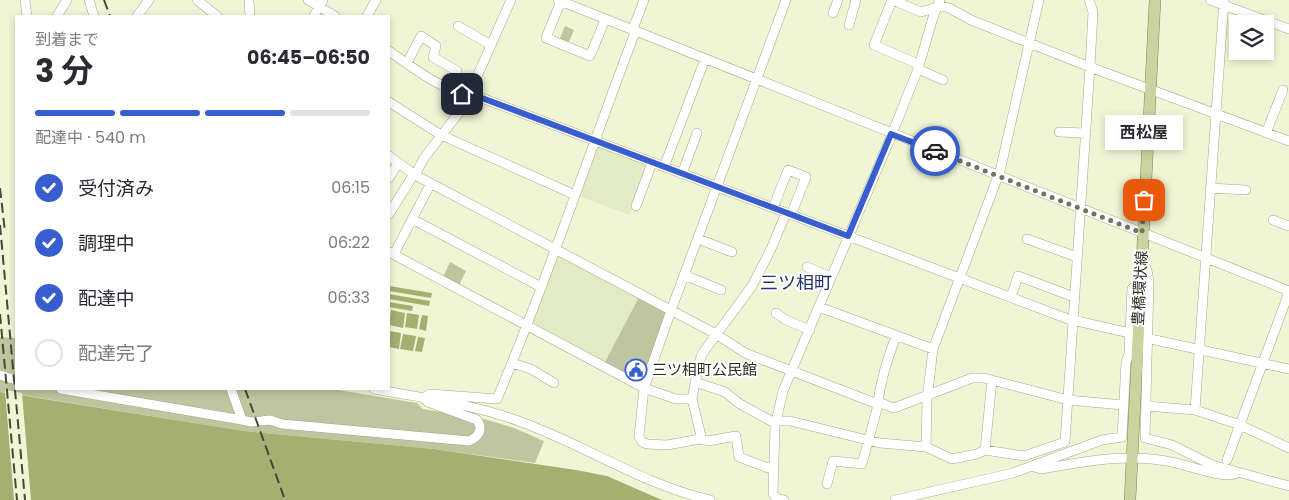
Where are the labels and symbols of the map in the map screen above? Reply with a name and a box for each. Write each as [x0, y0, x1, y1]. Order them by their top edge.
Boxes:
pin [441, 73, 483, 115]
callout: 西松屋 [1105, 115, 1183, 150]
courier [910, 126, 960, 176]
pin [1123, 179, 1165, 221]
street label: 豊橋環状線 [1127, 250, 1152, 326]
district label: 三ツ相町 [760, 270, 832, 295]
public building icon: 三ツ相町公民館 [624, 358, 648, 382]
place label: 三ツ相町公民館 [652, 359, 757, 380]

